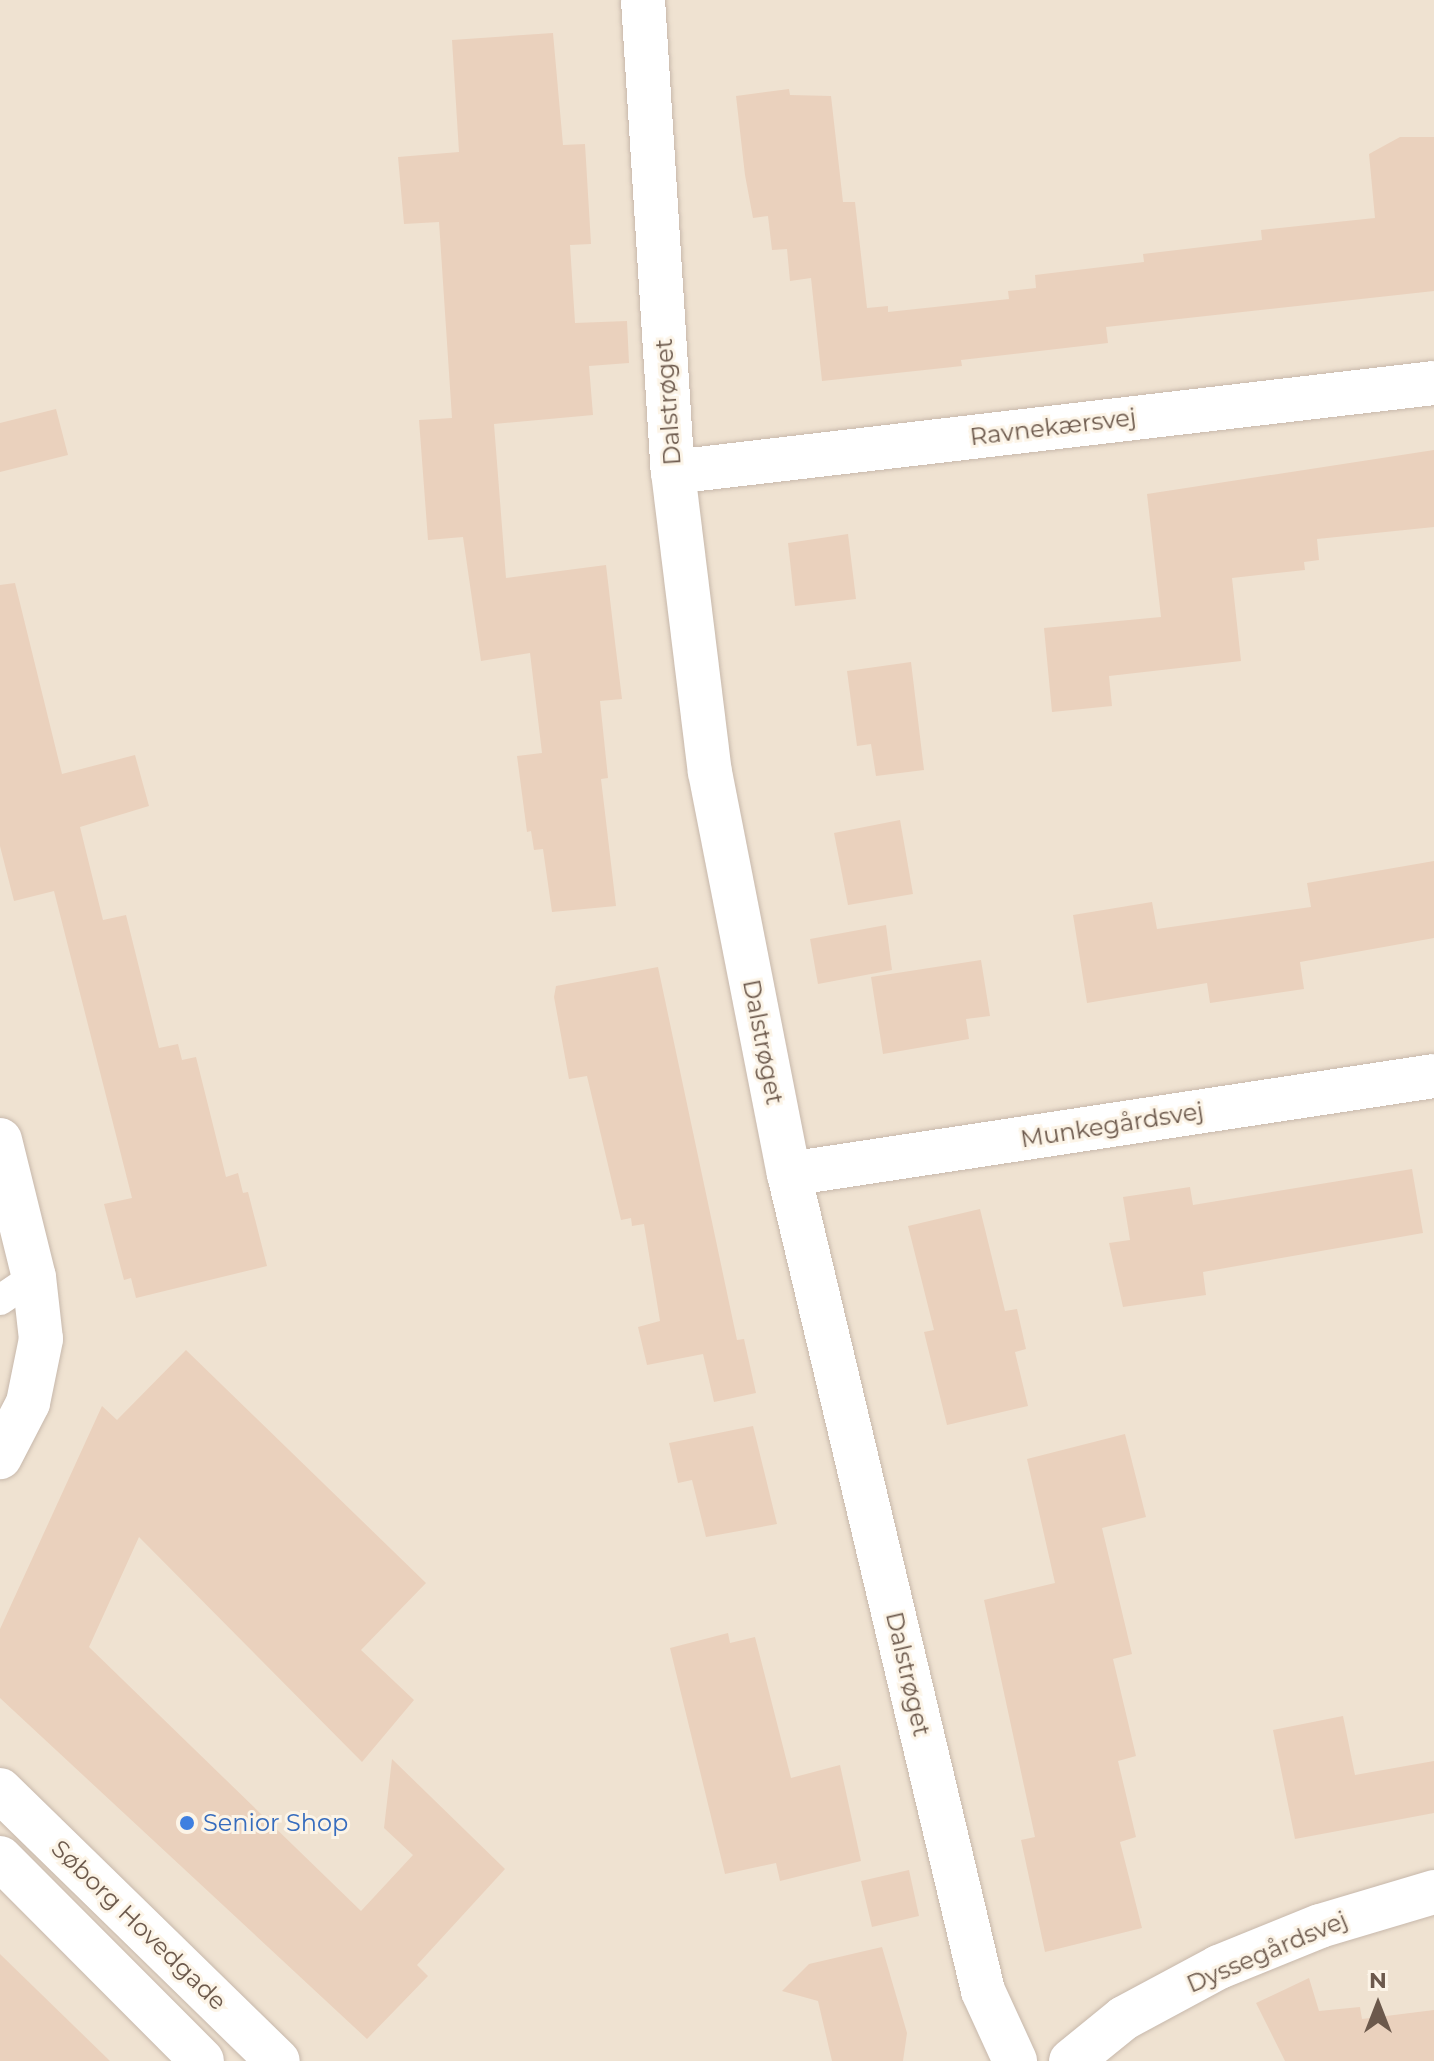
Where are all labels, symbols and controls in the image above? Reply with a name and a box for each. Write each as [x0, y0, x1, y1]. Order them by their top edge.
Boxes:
street label: Dalstrøget [649, 338, 687, 466]
street label: Ravnekærsvej [968, 403, 1138, 451]
street label: Dalstrøget [737, 977, 789, 1107]
street label: Munkegårdsvej [1018, 1096, 1206, 1154]
street label: Dalstrøget [880, 1609, 936, 1739]
place label: Senior Shop [203, 1809, 348, 1837]
marker: Senior Shop [178, 1814, 196, 1832]
street label: Søborg Hovedgade [45, 1834, 233, 2016]
street label: Dyssegårdsvej [1182, 1905, 1352, 1999]
north arrow [1338, 1965, 1418, 2045]
text: N [1369, 1967, 1387, 1994]

